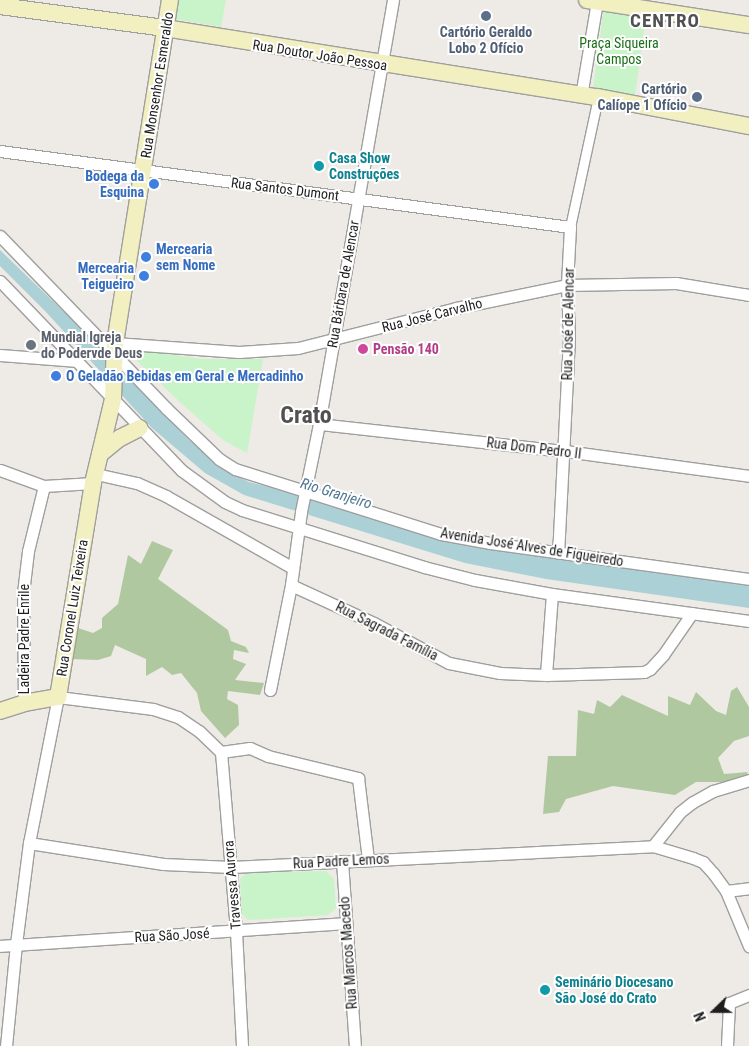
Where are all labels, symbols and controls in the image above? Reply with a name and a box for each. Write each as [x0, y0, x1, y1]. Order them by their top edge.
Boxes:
marker: Cartório Geraldo Lobo 2 Ofício [480, 10, 492, 22]
district label: CENTRO [629, 10, 701, 32]
street label: Rua Monsenhor Esmeraldo [137, 11, 177, 159]
place label: Cartório Geraldo Lobo 2 Ofício [440, 24, 532, 56]
park label: Praça Siqueira Campos [579, 35, 659, 68]
street label: Rua Doutor João Pessoa [252, 36, 388, 74]
place label: Cartório Calíope 1 Ofício [597, 81, 687, 114]
marker: Cartório Calíope 1 Ofício [691, 91, 703, 103]
place label: Casa Show Construções [329, 150, 399, 182]
marker: Casa Show Construções [313, 160, 325, 172]
place label: Bodega da Esquina [85, 168, 144, 200]
street label: Rua Santos Dumont [230, 174, 340, 204]
marker: Bodega da Esquina [148, 178, 160, 190]
street label: Rua Bárbara de Alencar [324, 219, 362, 349]
place label: Mercearia sem Nome [156, 241, 215, 274]
marker: Mercearia sem Nome [140, 251, 152, 263]
place label: Mercearia Teigueiro [78, 260, 134, 292]
street label: Rua José de Alencar [559, 267, 577, 381]
marker: Mercearia Teigueiro [138, 270, 150, 282]
street label: Rua José Carvalho [380, 294, 484, 336]
place label: Mundial Igreja do Podervde Deus [41, 329, 142, 362]
marker: Mundial Igreja do Podervde Deus [25, 339, 37, 351]
place label: Pensão 140 [373, 341, 439, 357]
marker: Pensão 140 [357, 343, 369, 355]
place label: O Geladão Bebidas em Geral e Mercadinho [66, 368, 304, 384]
marker: O Geladão Bebidas em Geral e Mercadinho [50, 370, 62, 382]
district label: Crato [280, 402, 332, 430]
street label: Rua Dom Pedro II [486, 434, 582, 462]
water label: Rio Granjeiro [298, 475, 374, 513]
street label: Avenida José Alves de Figueiredo [439, 524, 625, 570]
street label: Rua Coronel Luiz Teixeira [53, 538, 91, 678]
street label: Ladeira Padre Enrile [16, 584, 32, 694]
street label: Rua Sagrada Família [333, 598, 441, 664]
street label: Travessa Aurora [220, 840, 244, 930]
street label: Rua Padre Lemos [292, 850, 390, 872]
street label: Rua Marcos Macedo [336, 896, 360, 1010]
street label: Rua São José [134, 925, 210, 945]
place label: Seminário Diocesano São José do Crato [555, 974, 673, 1006]
marker: Seminário Diocesano São José do Crato [539, 984, 551, 996]
north arrow [689, 986, 739, 1036]
text: N [691, 1010, 709, 1024]

